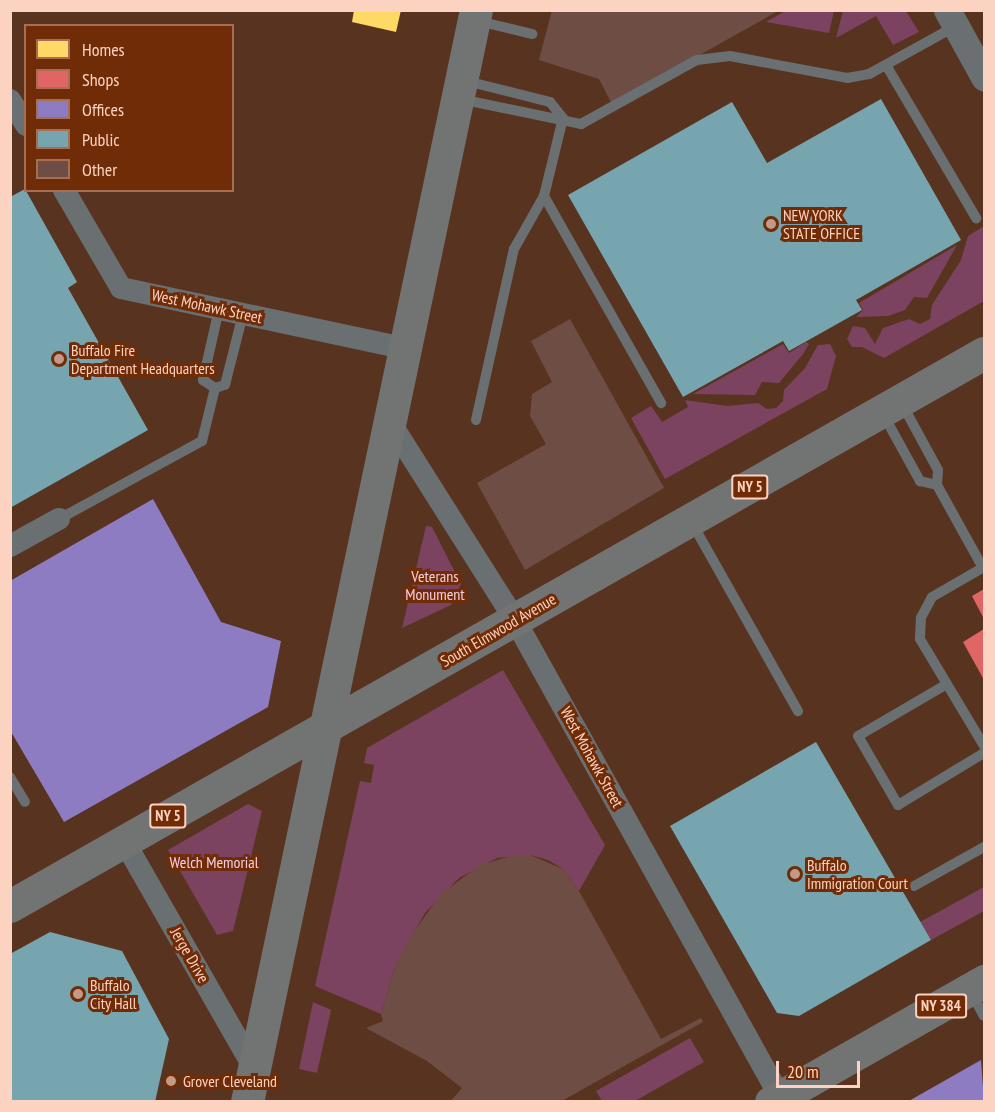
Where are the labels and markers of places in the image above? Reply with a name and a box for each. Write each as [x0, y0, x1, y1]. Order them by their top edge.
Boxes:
place label: NEW YORK STATE OFFICE [783, 205, 860, 243]
marker: NEW YORK STATE OFFICE [764, 217, 778, 231]
place label: Buffalo Fire Department Headquarters [71, 340, 215, 378]
marker: Buffalo Fire Department Headquarters [52, 352, 66, 366]
place label: Buffalo Immigration Court [807, 855, 908, 893]
marker: Buffalo Immigration Court [788, 867, 802, 881]
place label: Buffalo City Hall [90, 975, 137, 1013]
marker: Buffalo City Hall [71, 987, 85, 1001]
place label: Grover Cleveland [183, 1071, 277, 1091]
marker: Grover Cleveland [164, 1074, 178, 1088]

